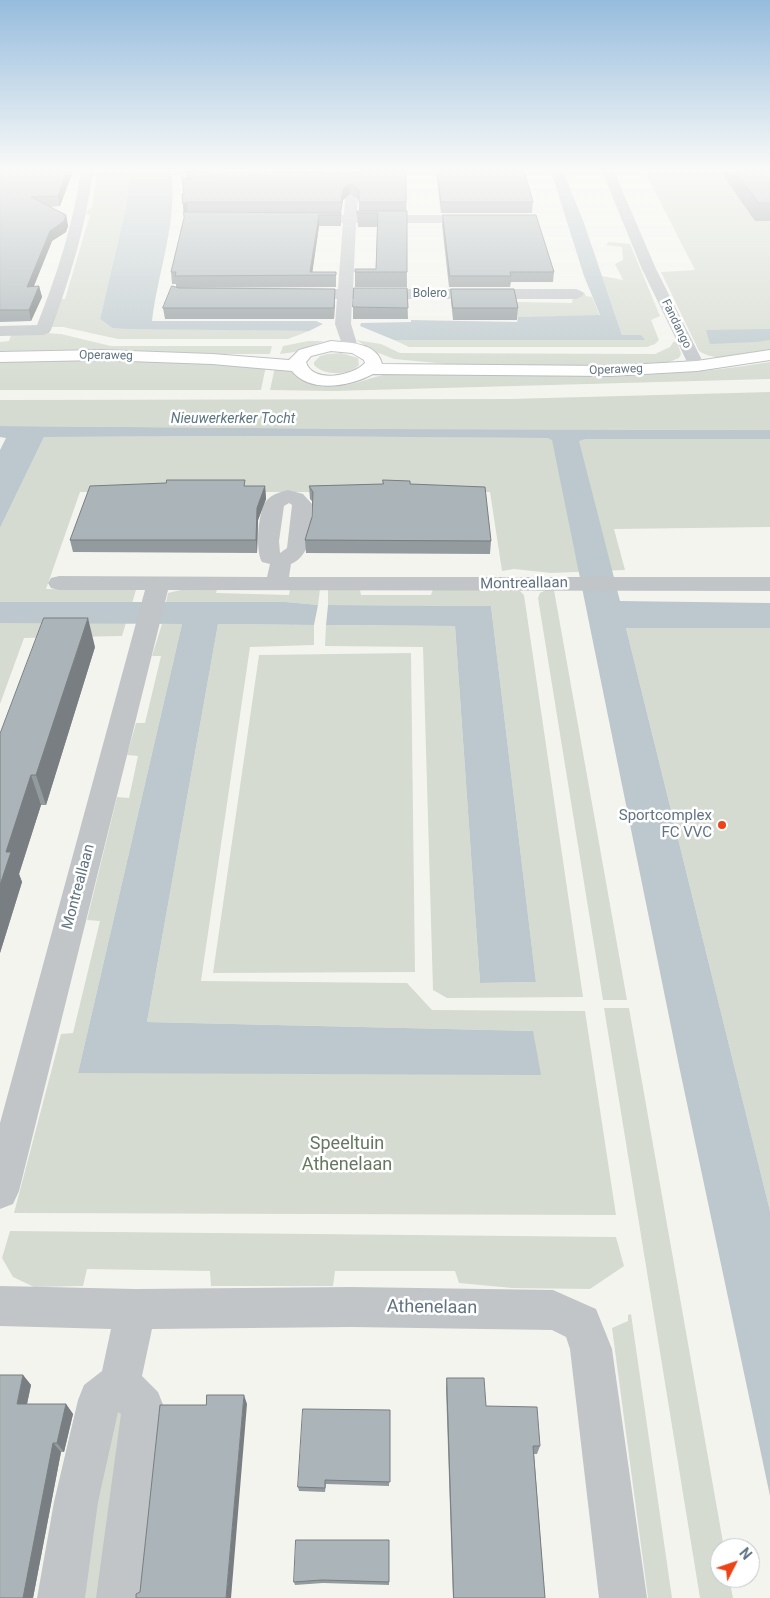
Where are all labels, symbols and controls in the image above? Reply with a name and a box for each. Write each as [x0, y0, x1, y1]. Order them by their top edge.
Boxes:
street label: Bolero [413, 287, 447, 301]
street label: Fandango [658, 297, 694, 351]
street label: Operaweg [79, 348, 133, 364]
street label: Operaweg [589, 362, 643, 378]
water label: Nieuwerkerker Tocht [171, 411, 295, 427]
street label: Montreallaan [480, 574, 568, 594]
place label: Sportcomplex FC VVC [619, 807, 712, 842]
marker: Sportcomplex FC VVC [716, 819, 728, 831]
street label: Montreallaan [59, 842, 99, 932]
park label: Speeltuin Athenelaan [302, 1133, 392, 1176]
street label: Athenelaan [387, 1296, 477, 1320]
north arrow [710, 1538, 760, 1588]
text: N [736, 1545, 755, 1563]

